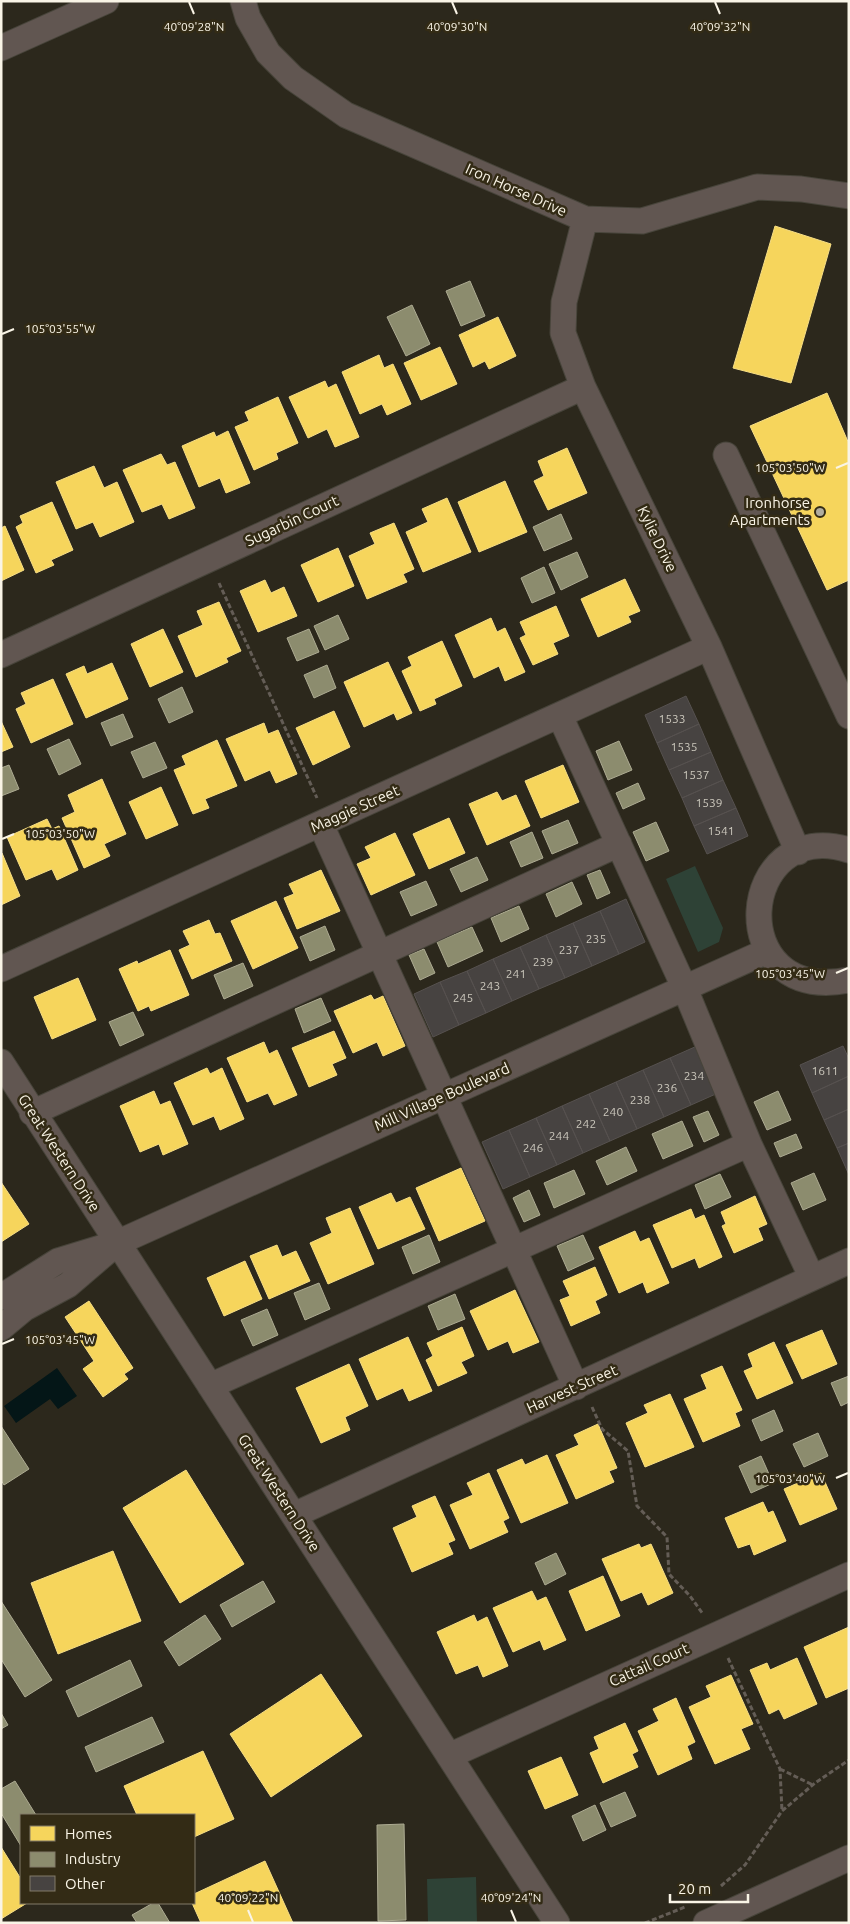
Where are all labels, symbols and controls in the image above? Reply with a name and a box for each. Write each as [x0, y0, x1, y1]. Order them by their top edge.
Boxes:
text: 40°09'28"N [164, 20, 224, 33]
text: 40°09'30"N [427, 20, 487, 33]
text: 40°09'32"N [690, 20, 750, 33]
street label: Iron Horse Drive [463, 160, 569, 219]
text: 105°03'55"W [25, 322, 95, 335]
text: 105°03'50"W [755, 461, 825, 474]
street label: Sugarbin Court [242, 491, 341, 550]
place label: Ironhorse Apartments [730, 494, 810, 528]
street label: Kylie Drive [634, 503, 681, 574]
marker: Ironhorse Apartments [814, 506, 826, 518]
house number: 1533 [658, 712, 686, 725]
house number: 1535 [670, 740, 698, 753]
house number: 1537 [682, 768, 710, 781]
street label: Maggie Street [308, 781, 402, 836]
house number: 1539 [695, 796, 723, 809]
house number: 1541 [707, 824, 735, 837]
text: 105°03'50"W [25, 827, 95, 840]
house number: 235 [586, 932, 606, 945]
house number: 237 [559, 943, 579, 956]
house number: 239 [533, 955, 553, 968]
house number: 241 [506, 967, 526, 980]
text: 105°03'45"W [755, 967, 825, 980]
house number: 243 [480, 979, 500, 992]
house number: 245 [453, 991, 473, 1004]
street label: Mill Village Boulevard [372, 1059, 512, 1134]
house number: 1611 [811, 1064, 839, 1077]
house number: 234 [684, 1069, 704, 1082]
house number: 236 [657, 1081, 677, 1094]
street label: Great Western Drive [15, 1091, 104, 1215]
house number: 238 [630, 1093, 650, 1106]
house number: 240 [603, 1105, 623, 1118]
house number: 242 [576, 1117, 596, 1130]
house number: 244 [549, 1129, 569, 1142]
house number: 246 [523, 1141, 543, 1154]
text: 105°03'45"W [25, 1333, 95, 1346]
street label: Harvest Street [524, 1361, 620, 1416]
street label: Great Western Drive [235, 1431, 324, 1555]
text: 105°03'40"W [755, 1472, 825, 1485]
street label: Cattail Court [606, 1639, 691, 1690]
legend [20, 1814, 195, 1904]
text: Homes [65, 1825, 112, 1842]
text: Industry [65, 1850, 120, 1867]
scale bar [670, 1872, 748, 1904]
text: Other [65, 1875, 105, 1892]
text: 20 m [678, 1880, 711, 1897]
text: 40°09'22"N [218, 1891, 278, 1904]
text: 40°09'24"N [481, 1891, 541, 1904]

